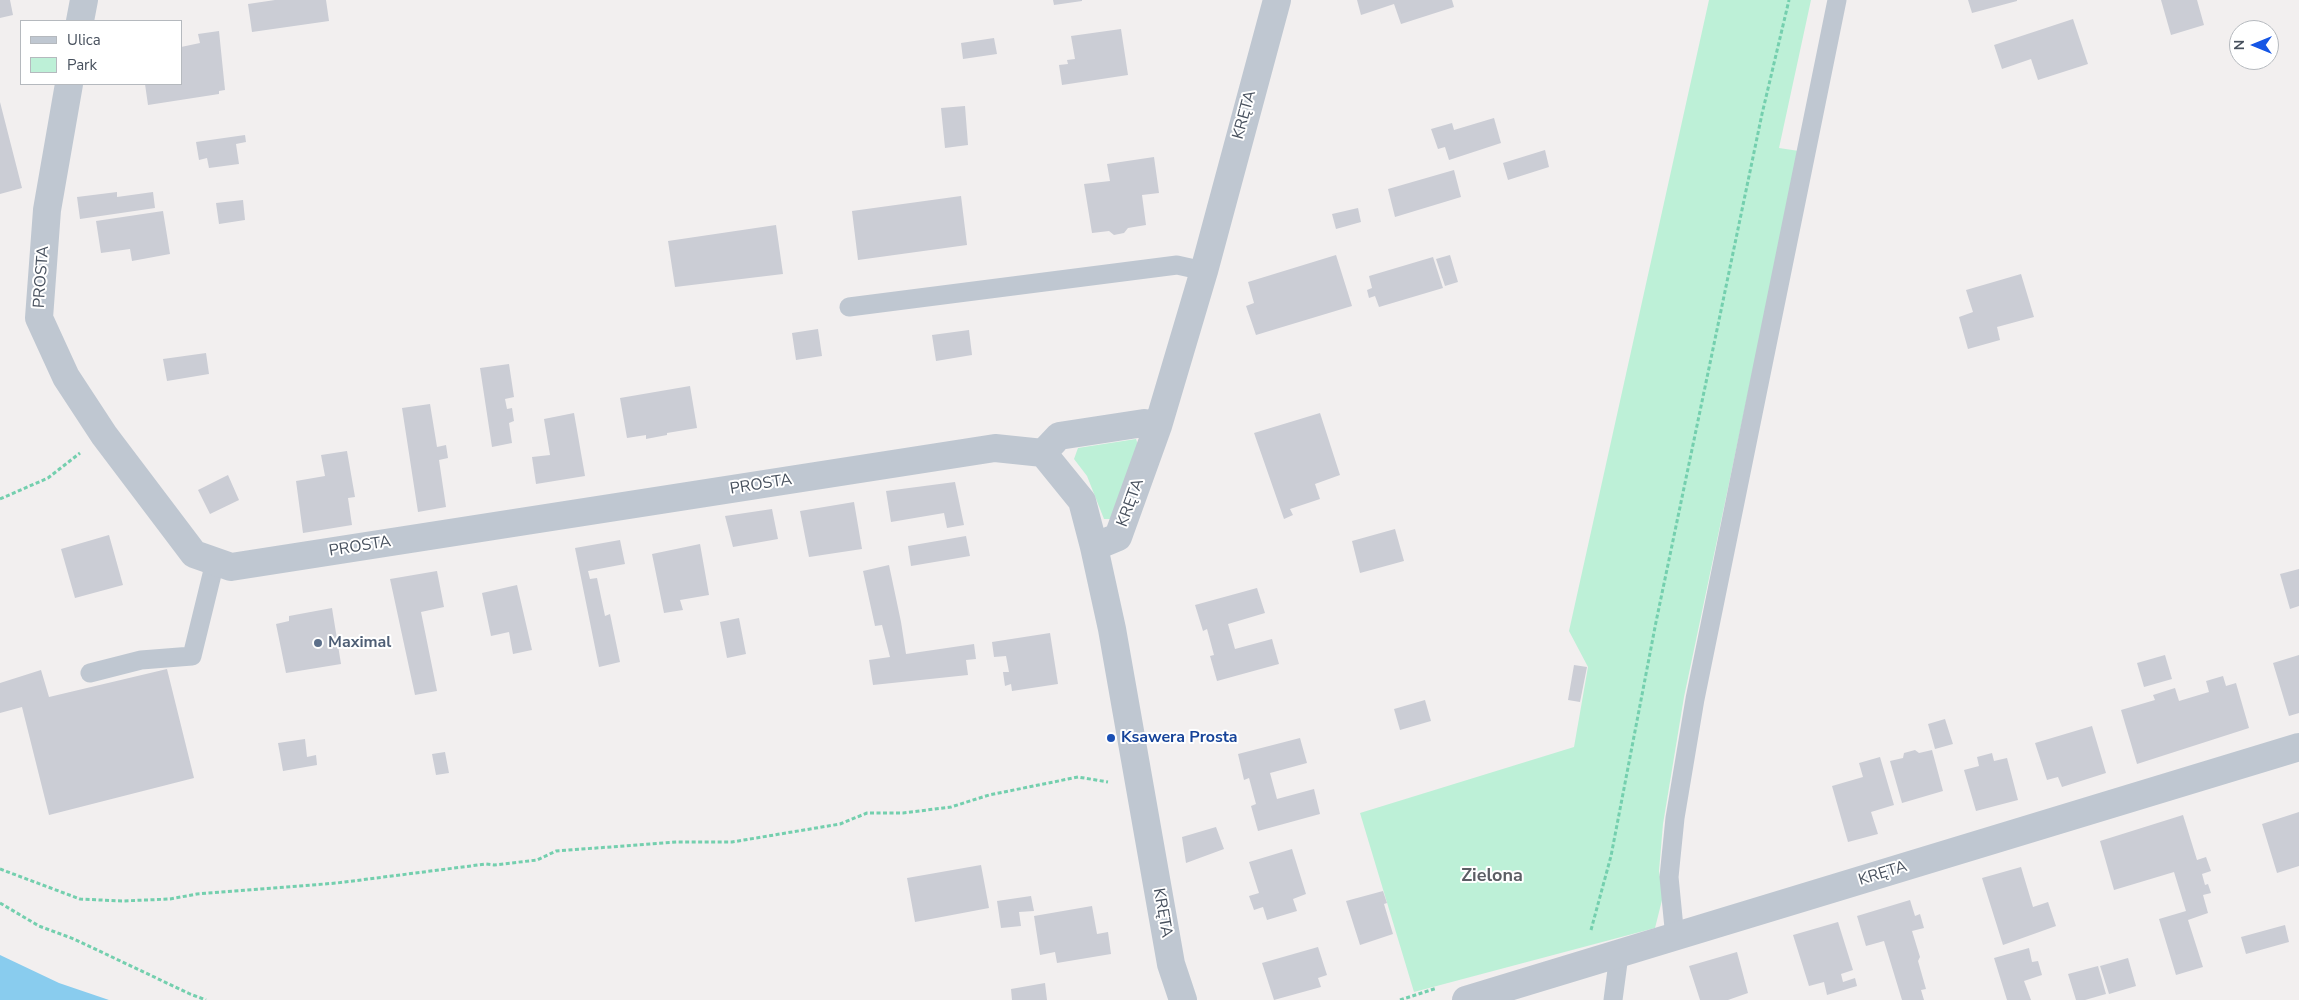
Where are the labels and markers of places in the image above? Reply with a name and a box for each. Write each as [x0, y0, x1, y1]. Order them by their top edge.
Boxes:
place label: Maximal [328, 633, 391, 653]
marker: Maximal [312, 637, 324, 649]
place label: Ksawera Prosta [1121, 728, 1238, 748]
marker: Ksawera Prosta [1105, 732, 1117, 744]

